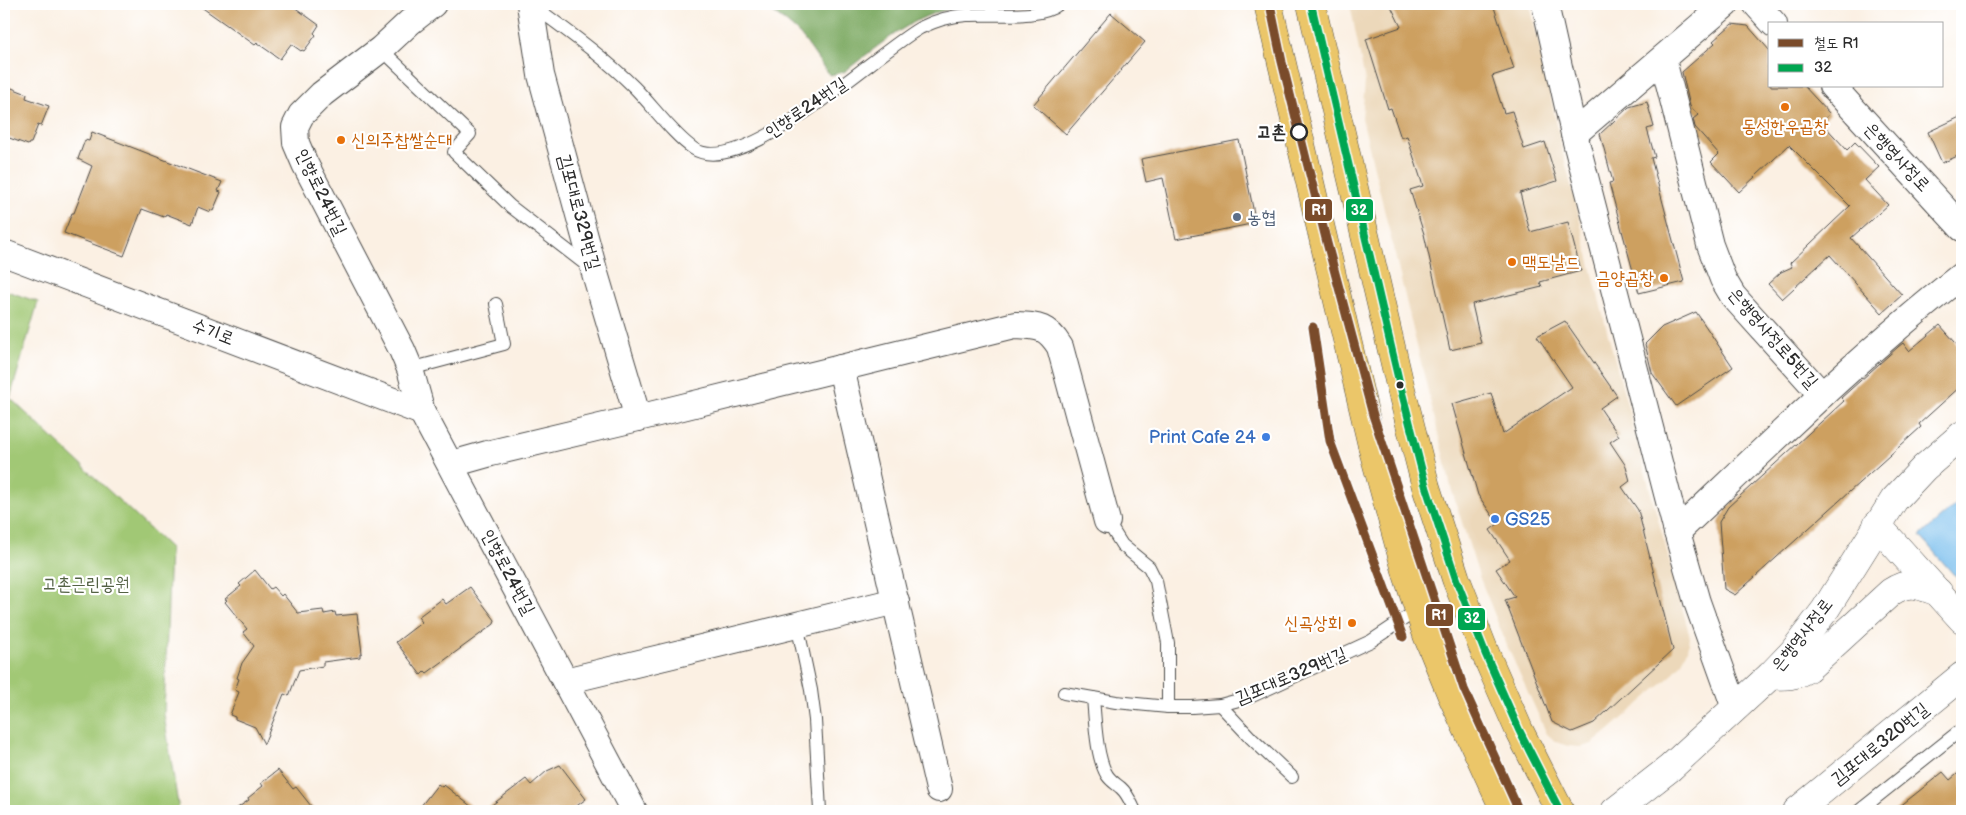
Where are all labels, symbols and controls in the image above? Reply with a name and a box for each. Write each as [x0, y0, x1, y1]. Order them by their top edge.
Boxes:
legend [1768, 22, 1944, 88]
text: 철도 R1 [1814, 34, 1859, 53]
text: 32 [1814, 58, 1832, 77]
street label: 인향로24번길 [761, 73, 851, 143]
marker: 동성한우곱창 [1779, 101, 1791, 113]
place label: 동성한우곱창 [1742, 116, 1829, 137]
street label: 은행영사정로 [1860, 118, 1934, 196]
place label: 고촌 [1257, 122, 1286, 143]
marker: 고촌 [1290, 123, 1308, 141]
place label: 신의주찹쌀순대 [351, 130, 452, 151]
marker: 신의주찹쌀순대 [335, 134, 347, 146]
street label: 인향로24번길 [291, 145, 351, 239]
street label: 김포대로329번길 [553, 152, 605, 273]
line badge: R1 [1304, 198, 1333, 222]
line badge: 32 [1345, 198, 1374, 222]
text: R1 [1311, 202, 1327, 219]
text: 32 [1351, 202, 1368, 219]
place label: 농협 [1247, 207, 1276, 228]
marker: 농협 [1231, 211, 1243, 223]
place label: 맥도날드 [1522, 252, 1580, 273]
marker: 맥도날드 [1506, 256, 1518, 268]
place label: 금양곱창 [1596, 268, 1655, 289]
marker: 금양곱창 [1658, 272, 1670, 284]
street label: 은행영사정로5번길 [1724, 283, 1823, 393]
street label: 수기로 [189, 314, 237, 350]
unlabelled marker [1395, 380, 1405, 390]
place label: Print Cafe 24 [1149, 427, 1256, 448]
marker: Print Cafe 24 [1260, 431, 1272, 443]
place label: GS25 [1505, 509, 1550, 530]
marker: GS25 [1489, 513, 1501, 525]
street label: 인향로24번길 [477, 526, 540, 619]
park label: 고촌근린공원 [43, 574, 129, 595]
street label: 은행영사정로 [1767, 594, 1837, 676]
line badge: R1 [1425, 603, 1454, 627]
text: R1 [1431, 607, 1447, 624]
line badge: 32 [1457, 607, 1486, 631]
text: 32 [1464, 610, 1481, 627]
place label: 신곡상회 [1284, 613, 1342, 634]
marker: 신곡상회 [1346, 617, 1358, 629]
street label: 김포대로329번길 [1232, 643, 1350, 709]
street label: 김포대로320번길 [1827, 698, 1933, 790]

